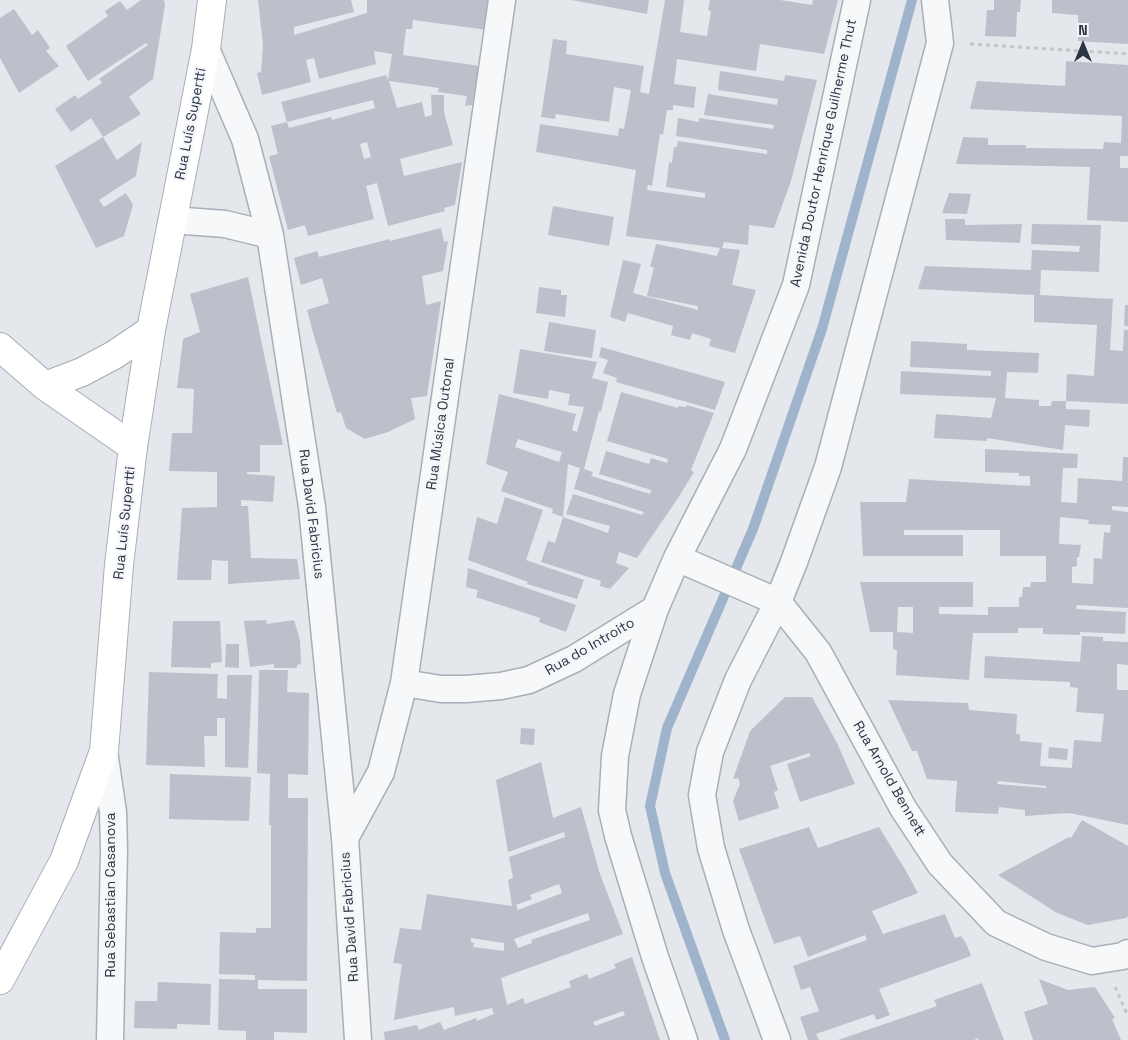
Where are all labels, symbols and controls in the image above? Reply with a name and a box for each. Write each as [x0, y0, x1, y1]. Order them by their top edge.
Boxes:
street label: Avenida Doutor Henrique Guilherme Thut [787, 17, 861, 289]
north arrow [1058, 20, 1108, 70]
text: N [1078, 21, 1088, 39]
street label: Rua Luís Supertti [172, 67, 210, 181]
street label: Rua Música Outonal [423, 357, 459, 491]
street label: Rua David Fabricius [295, 448, 327, 580]
street label: Rua Luís Supertti [111, 466, 139, 580]
street label: Rua do Introito [542, 615, 638, 679]
street label: Rua Arnold Bennett [849, 718, 929, 840]
street label: Rua Sebastian Casanova [103, 813, 119, 977]
street label: Rua David Fabricius [337, 851, 363, 983]

